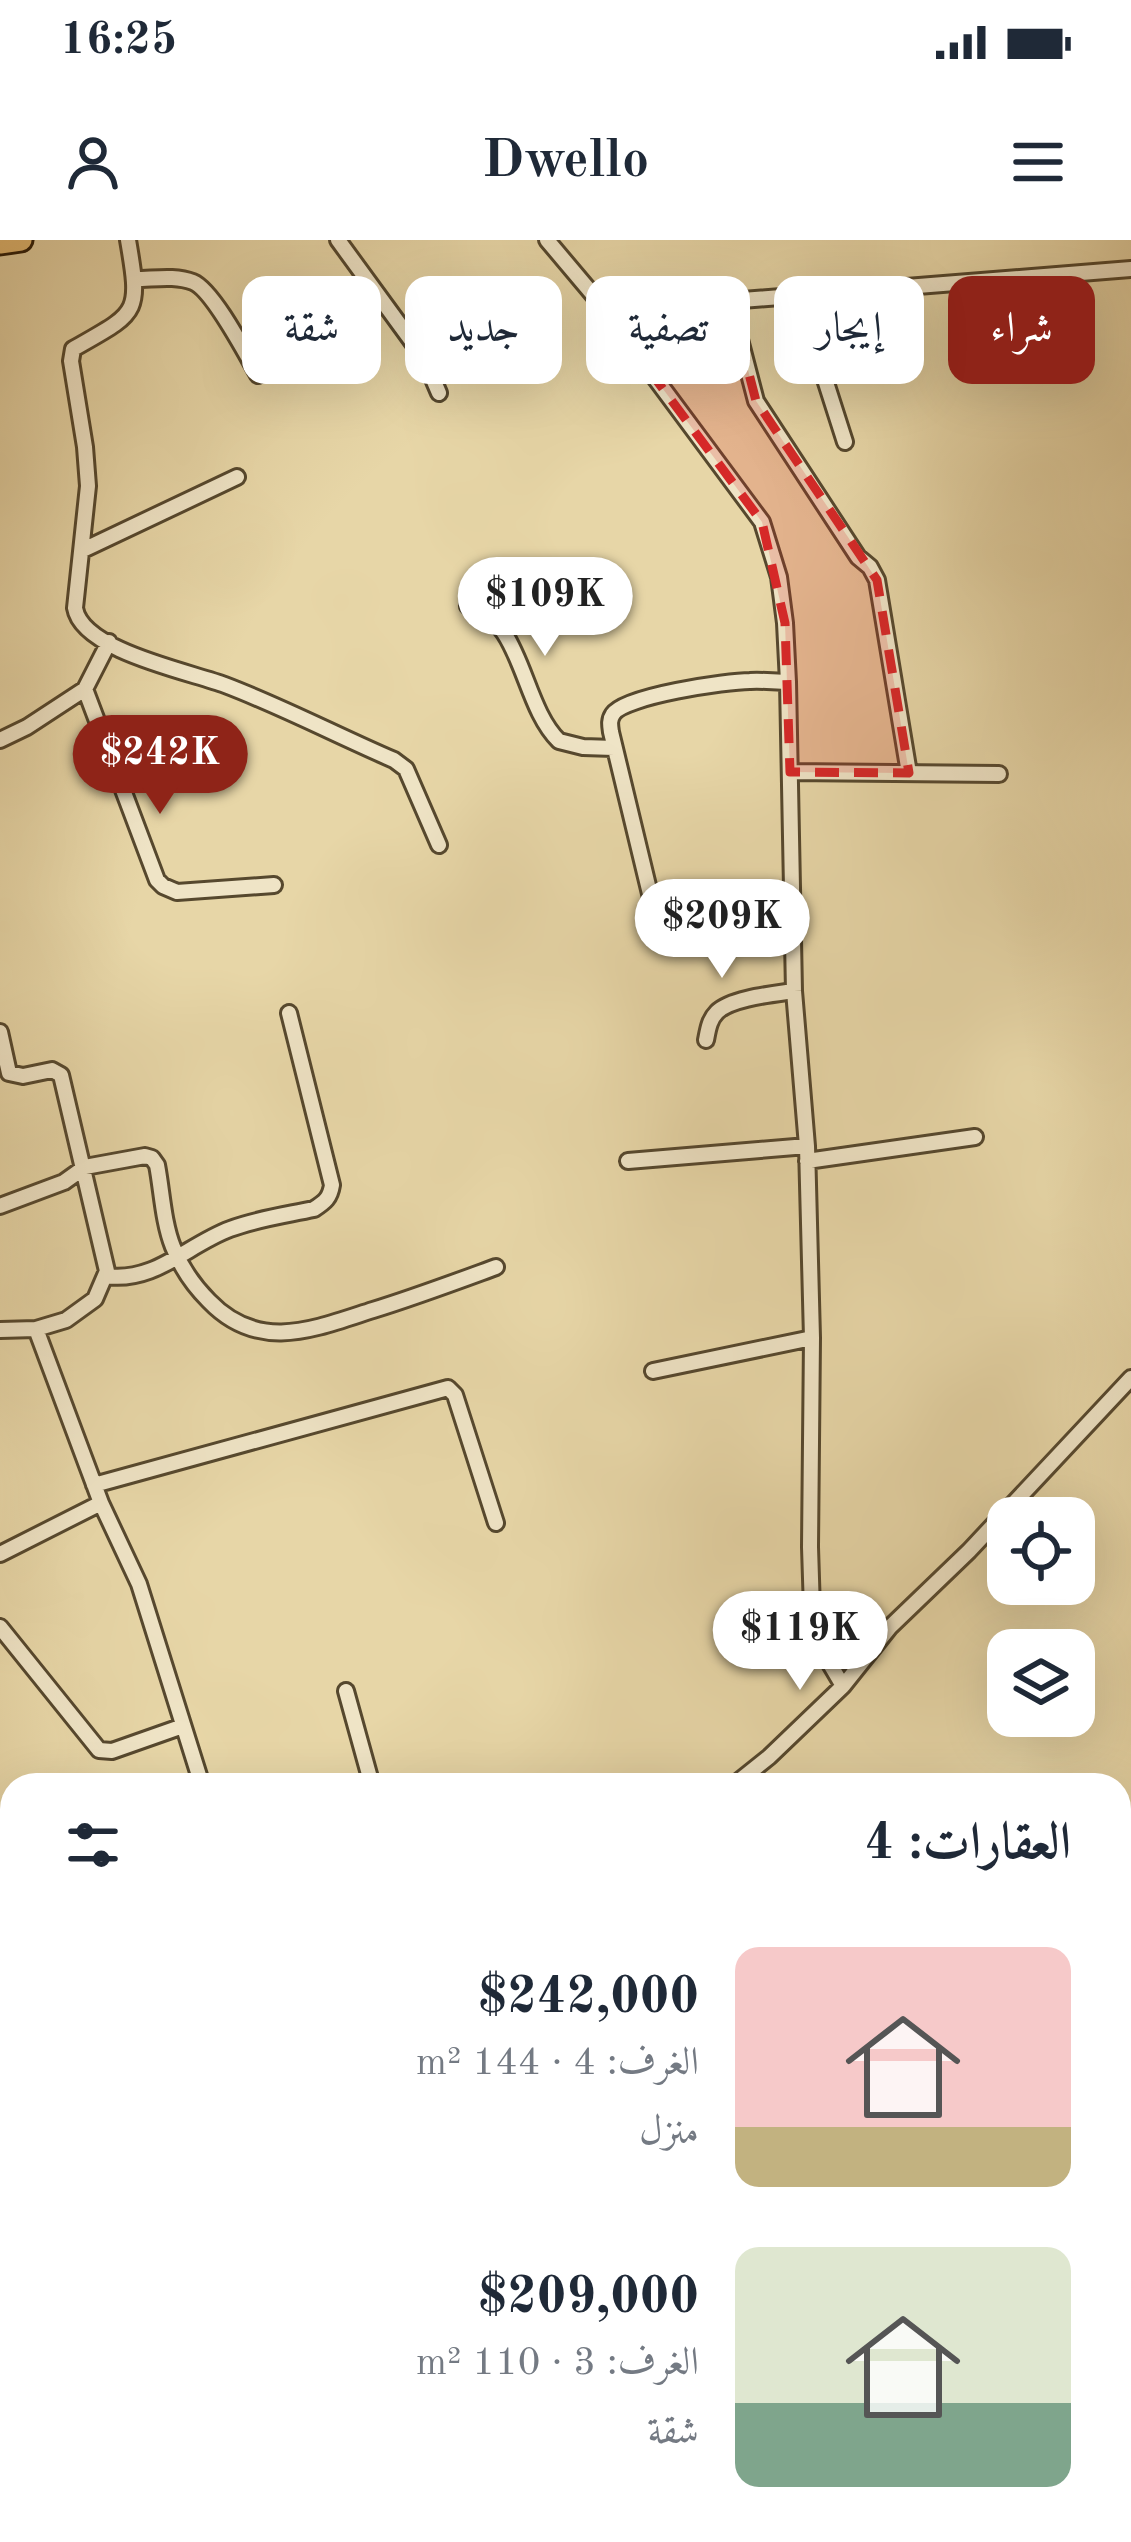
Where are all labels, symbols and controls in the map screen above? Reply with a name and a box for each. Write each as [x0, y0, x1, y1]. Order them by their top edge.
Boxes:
text: 16:25 [60, 19, 177, 64]
icon: person [60, 129, 126, 195]
icon: menu [1005, 129, 1071, 195]
text: Dwello [482, 135, 649, 189]
chip: شقة [242, 276, 381, 384]
chip: جديد [405, 276, 562, 384]
chip: تصفية [586, 276, 750, 384]
chip: إيجار [774, 276, 924, 384]
chip: شراء [948, 276, 1095, 384]
pin: $109K [461, 557, 629, 659]
text: $109K [485, 576, 605, 615]
pin: $242K [76, 715, 244, 817]
text: $242K [100, 734, 220, 773]
pin: $209K [638, 879, 806, 981]
text: $209K [662, 898, 782, 937]
map controls [987, 1497, 1095, 1737]
button: locate [987, 1497, 1095, 1605]
pin: $119K [716, 1591, 884, 1693]
text: $119K [740, 1610, 860, 1649]
button: layers [987, 1629, 1095, 1737]
icon: filters [60, 1812, 126, 1878]
text: العقارات: 4 [865, 1819, 1071, 1870]
text: $242,000 [478, 1973, 699, 2024]
icon: home [831, 1995, 975, 2139]
text: الغرف: 4 · 144 m² [416, 2044, 699, 2083]
text: منزل [639, 2113, 699, 2152]
text: $209,000 [478, 2273, 699, 2324]
icon: home [831, 2295, 975, 2439]
text: الغرف: 3 · 110 m² [416, 2344, 699, 2383]
text: شقة [647, 2413, 699, 2452]

